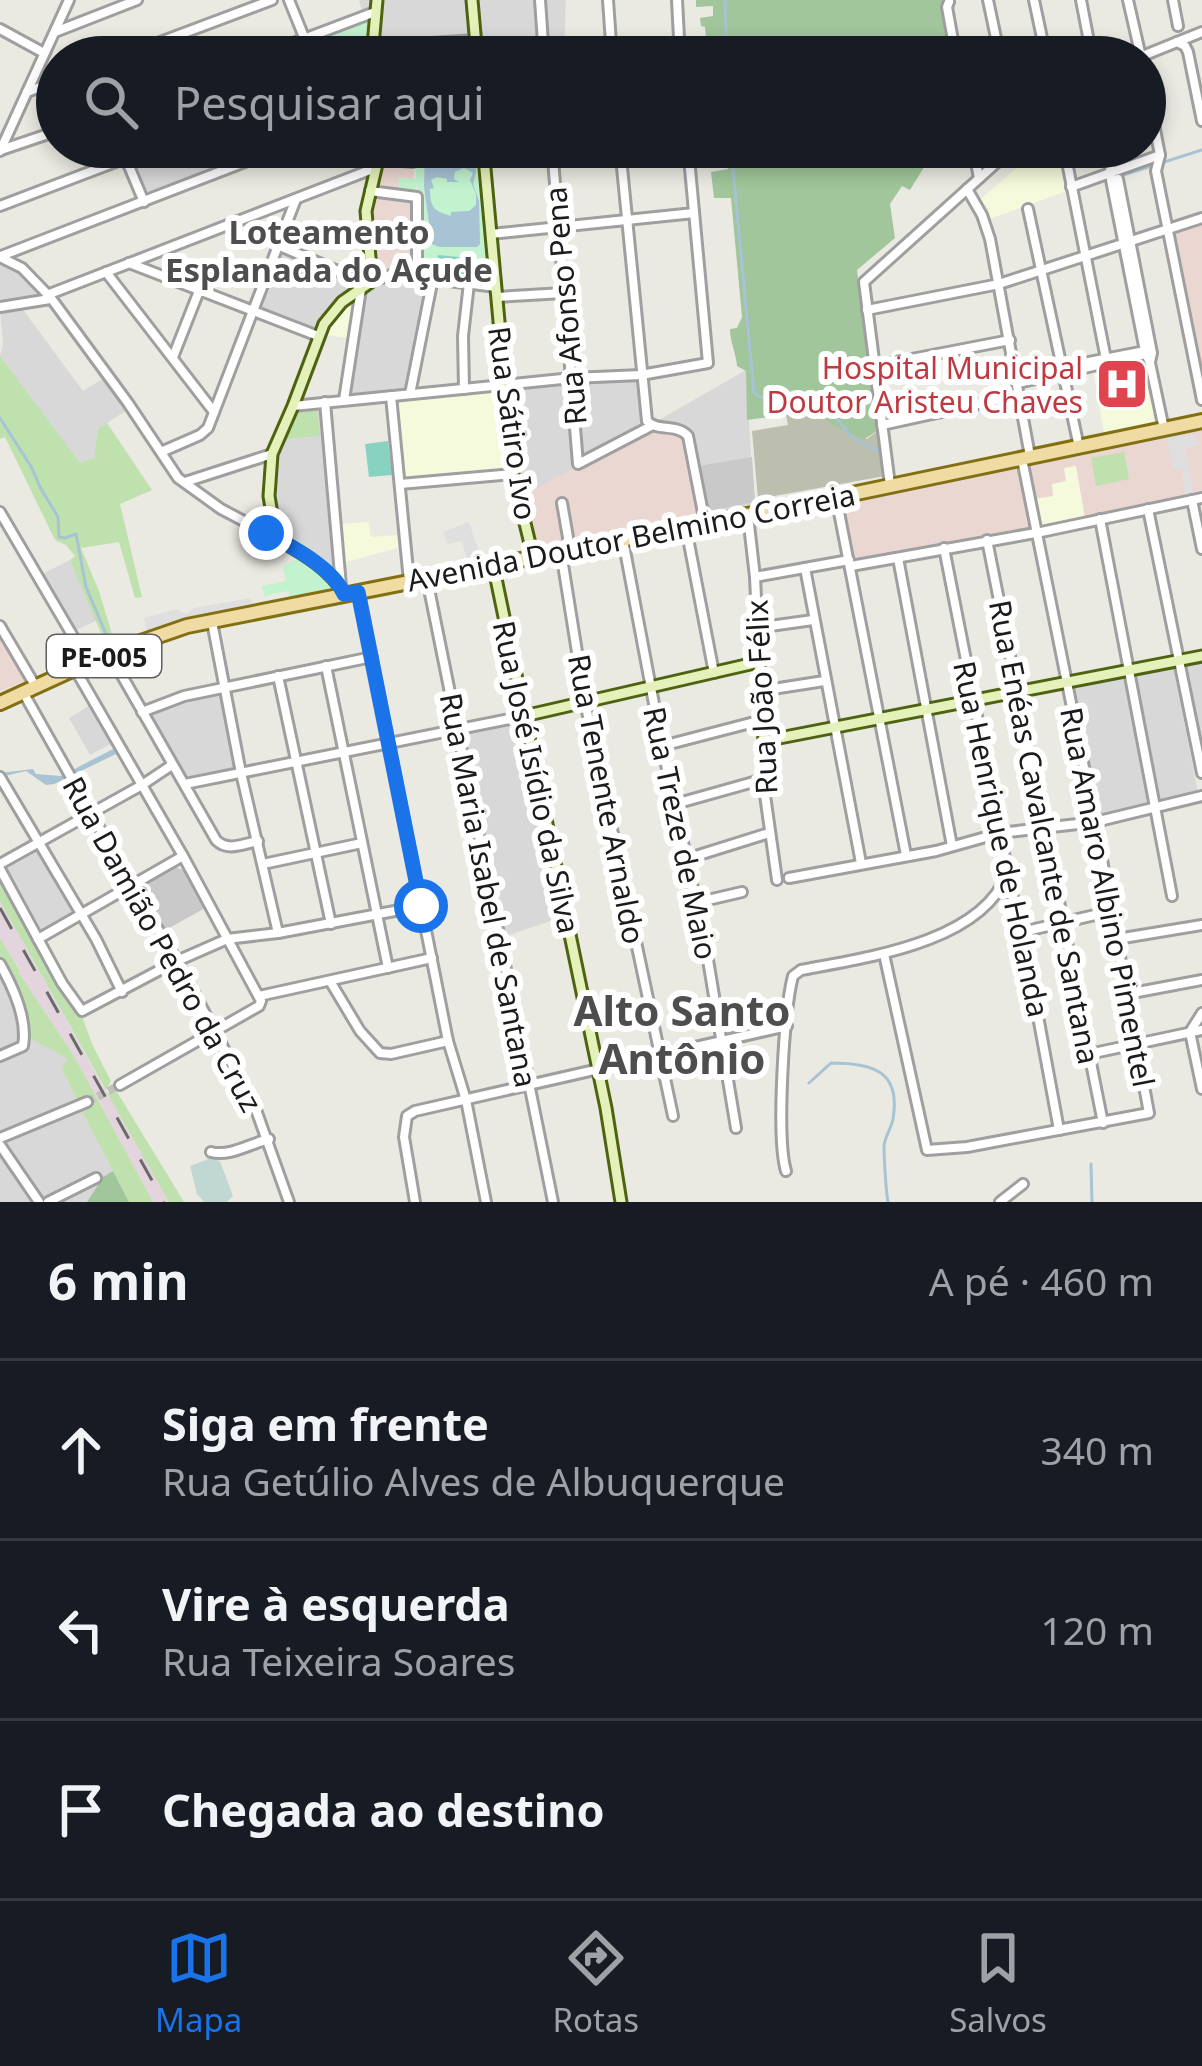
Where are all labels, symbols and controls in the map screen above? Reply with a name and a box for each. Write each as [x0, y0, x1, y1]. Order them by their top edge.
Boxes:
search box [36, 36, 1166, 168]
icon: search [78, 69, 144, 135]
text: Pesquisar aqui [174, 72, 485, 133]
street label: Rua Afonso Pena [534, 185, 596, 427]
district label: Loteamento Esplanada do Açude [165, 209, 493, 292]
street label: Rua Sátiro Ivo [479, 324, 547, 522]
place label: Hospital Municipal Doutor Aristeu Chaves [767, 347, 1083, 422]
hospital icon: Hospital Municipal Doutor Aristeu Chaves [1094, 356, 1150, 412]
street label: Avenida Doutor Belmino Correia [403, 473, 859, 601]
route end [239, 506, 293, 560]
street label: Rua Enéas Cavalcante de Santana [980, 596, 1110, 1068]
street label: Rua João Félix [735, 599, 787, 795]
street label: Rua José Isídio da Silva [484, 617, 590, 937]
road number: PE-005 [47, 635, 161, 677]
street label: Rua Tenente Arnaldo [559, 651, 655, 947]
street label: Rua Henrique de Holanda [944, 657, 1060, 1021]
street label: Rua Maria Isabel de Santana [431, 689, 547, 1091]
street label: Rua Treze de Maio [634, 703, 728, 963]
street label: Rua Amaro Albino Pimentel [1051, 704, 1165, 1090]
street label: Rua Damião Pedro da Cruz [54, 769, 272, 1119]
route start [394, 879, 448, 933]
district label: Alto Santo Antônio [573, 981, 791, 1086]
text: 6 min [48, 1245, 189, 1315]
text: A pé · 460 m [929, 1254, 1154, 1307]
text: Siga em frente [162, 1393, 489, 1454]
icon: ahead [48, 1417, 114, 1483]
text: 340 m [1040, 1423, 1154, 1476]
text: Rua Getúlio Alves de Albuquerque [162, 1454, 785, 1507]
text: Vire à esquerda [162, 1573, 510, 1634]
icon: left [48, 1597, 114, 1663]
text: 120 m [1040, 1603, 1154, 1656]
text: Rua Teixeira Soares [162, 1634, 516, 1687]
icon: arrive [48, 1777, 114, 1843]
text: Chegada ao destino [162, 1779, 605, 1840]
tab: Mapa [155, 1925, 242, 2042]
tab: Rotas [552, 1925, 639, 2042]
tab: Salvos [949, 1925, 1047, 2042]

